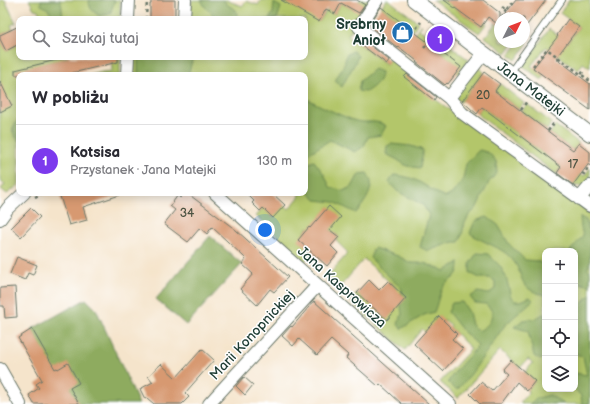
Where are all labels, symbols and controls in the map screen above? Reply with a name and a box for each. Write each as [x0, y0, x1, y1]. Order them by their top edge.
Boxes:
north arrow [494, 12, 530, 48]
search box [16, 16, 308, 60]
place label: Srebrny Anioł [336, 16, 387, 49]
shop icon: Srebrny Anioł [389, 19, 415, 45]
pin: 1 [427, 24, 453, 54]
icon: search [30, 27, 52, 49]
text: Szukaj tutaj [62, 29, 139, 48]
street label: Jana Matejki [494, 58, 568, 120]
text: W pobliżu [32, 88, 109, 108]
house number: 20 [476, 88, 490, 103]
text: Kotsisa [70, 143, 120, 162]
text: 1 [42, 153, 48, 169]
text: 130 m [257, 153, 292, 169]
house number: 17 [568, 157, 578, 172]
text: Przystanek · Jana Matejki [70, 162, 216, 178]
house number: 34 [180, 206, 195, 221]
your location [255, 220, 275, 240]
street label: Jana Kasprowicza [294, 243, 390, 331]
map controls [542, 248, 578, 392]
button: + [542, 248, 578, 284]
button: − [542, 284, 578, 320]
street label: Marii Konopnickiej [206, 287, 298, 383]
button: locate [542, 320, 578, 356]
button: layers [542, 356, 578, 392]

